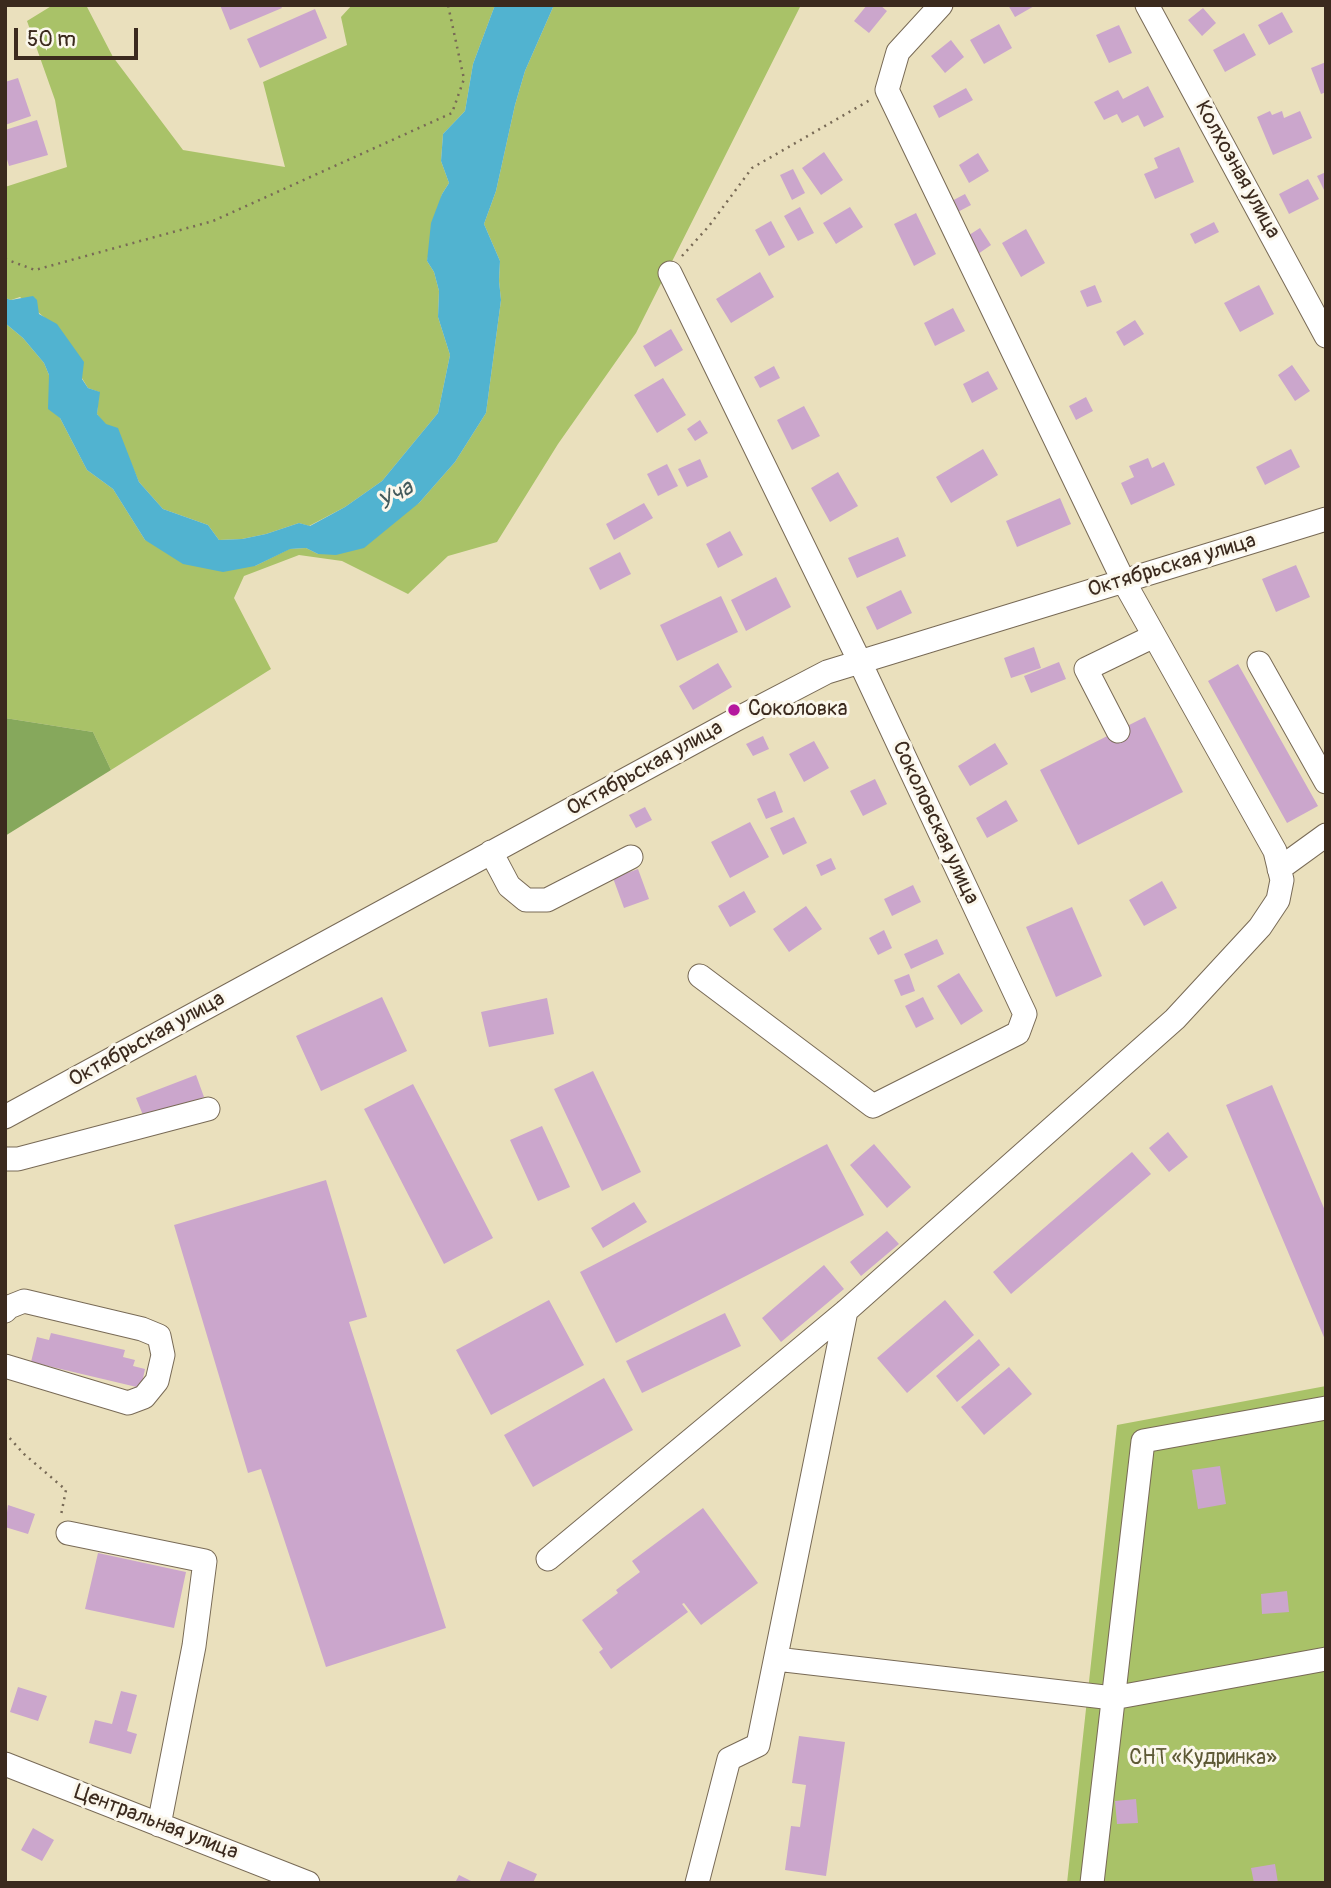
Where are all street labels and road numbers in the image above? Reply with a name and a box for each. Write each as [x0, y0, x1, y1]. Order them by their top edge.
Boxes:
street label: Колхозная улица [1189, 97, 1285, 243]
street label: Октябрьская улица [1085, 528, 1259, 604]
street label: Октябрьская улица [563, 716, 727, 822]
street label: Соколовская улица [886, 737, 984, 909]
street label: Октябрьская улица [65, 987, 229, 1093]
street label: Центральная улица [70, 1780, 242, 1866]

